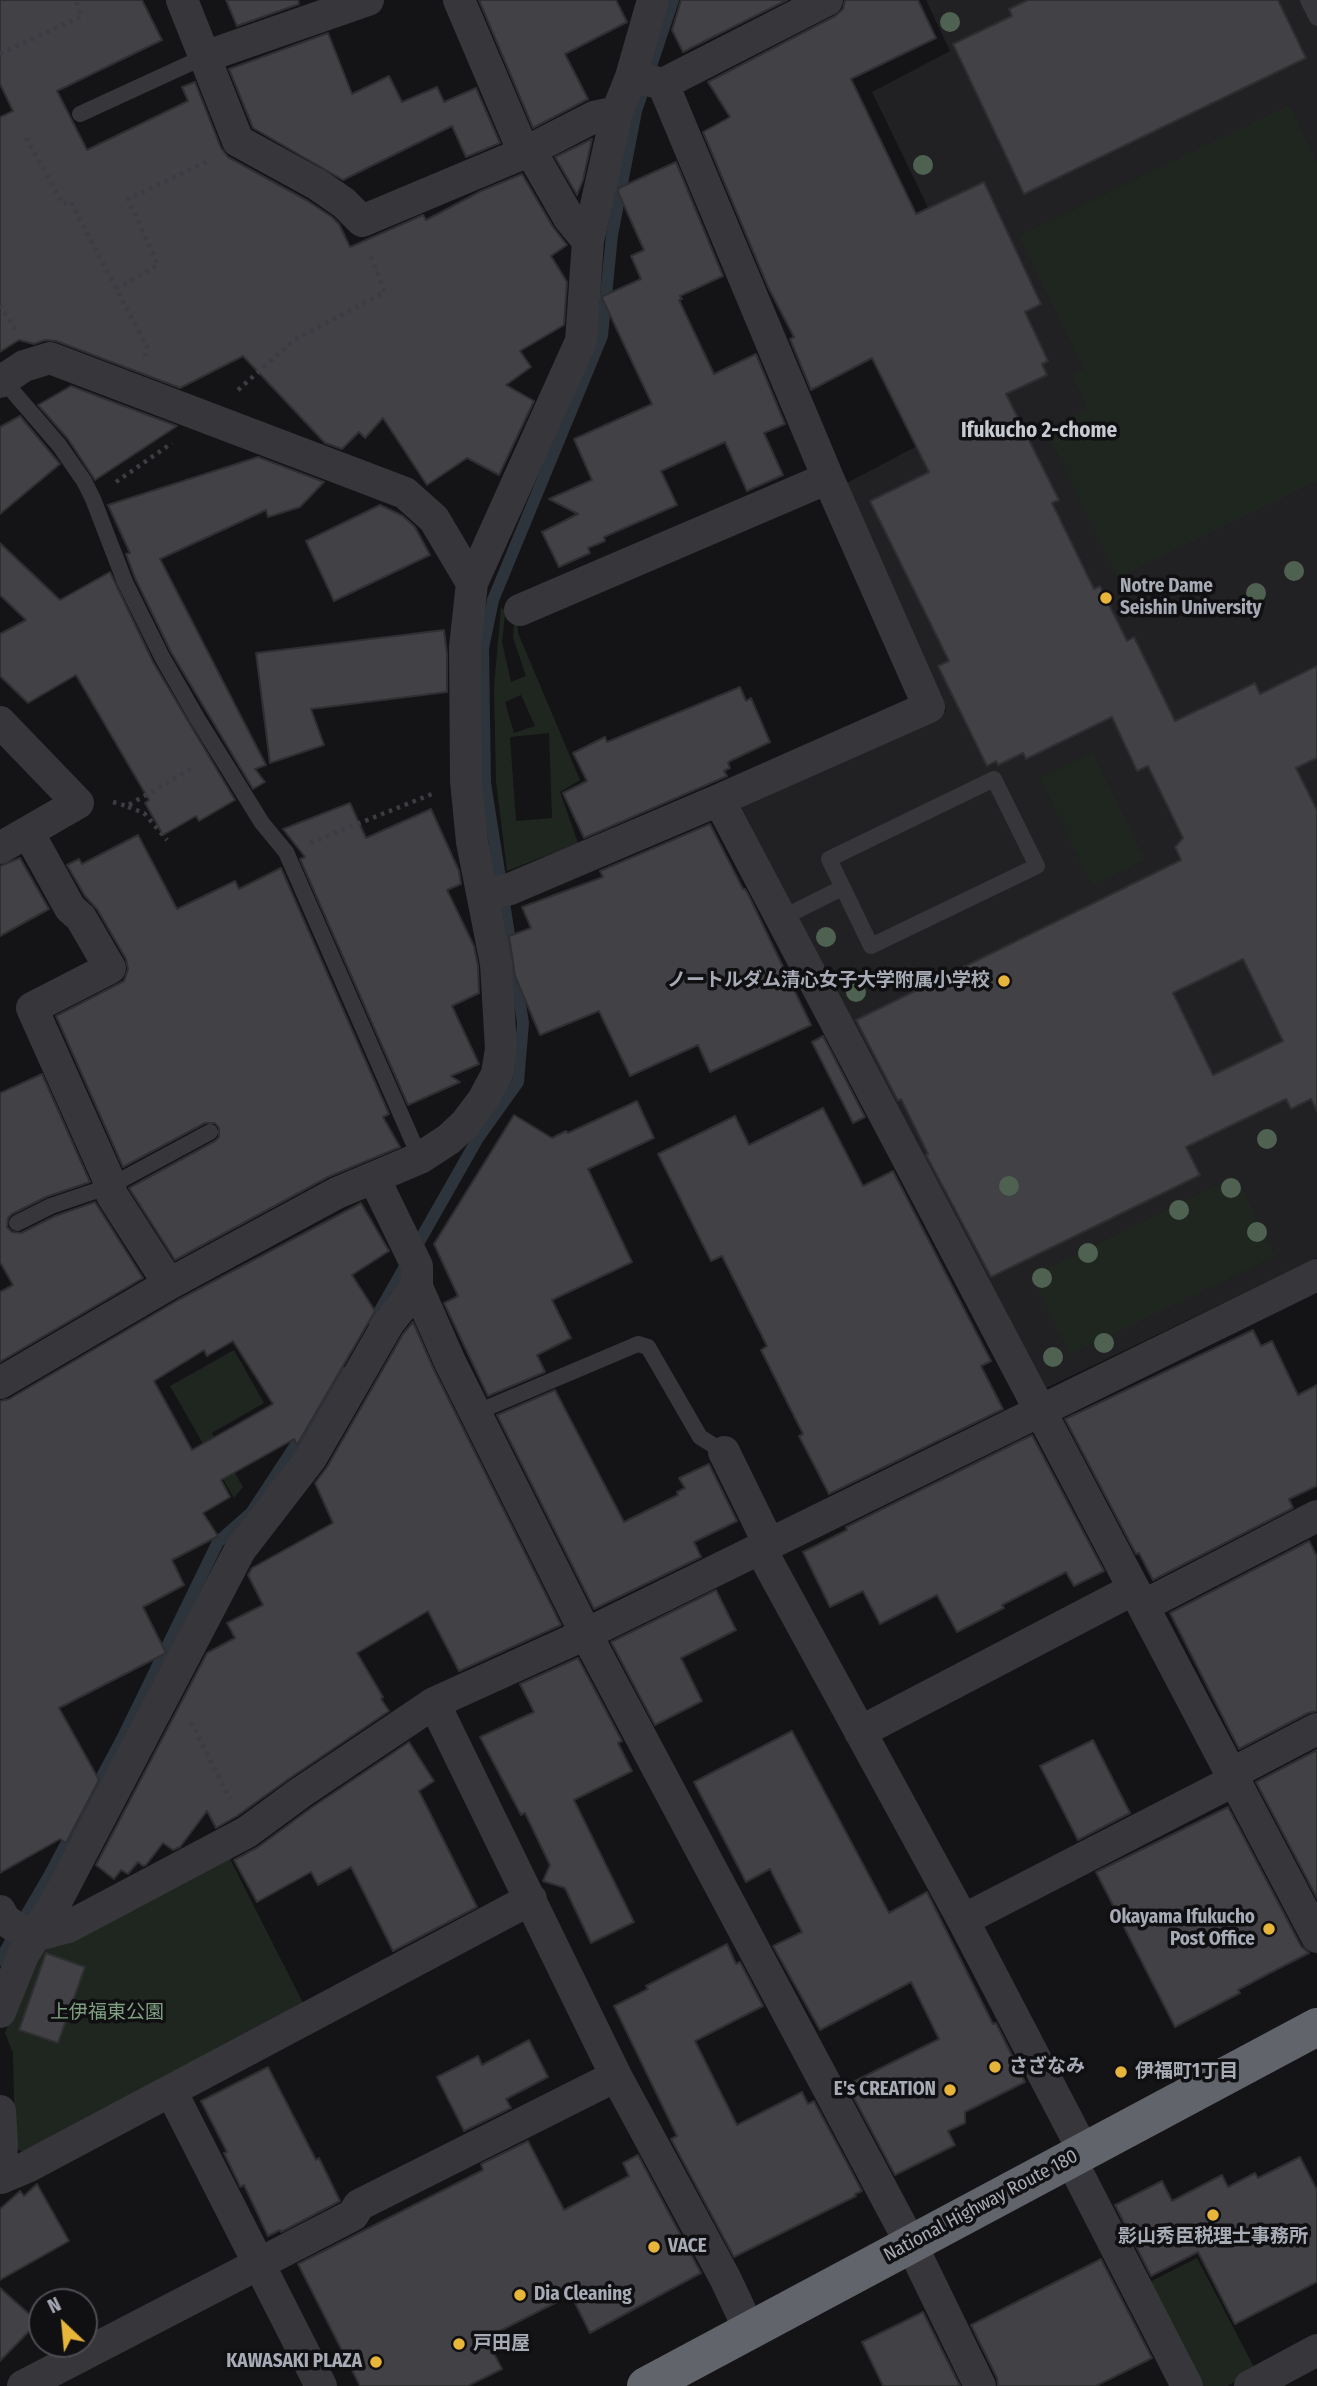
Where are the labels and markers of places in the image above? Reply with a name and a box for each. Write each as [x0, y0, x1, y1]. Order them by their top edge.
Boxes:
place label: Notre Dame Seishin University [1120, 576, 1262, 620]
marker: Notre Dame Seishin University [1098, 590, 1114, 606]
place label: ノートルダム清心女子大学附属小学校 [667, 970, 990, 992]
marker: ノートルダム清心女子大学附属小学校 [996, 973, 1012, 989]
place label: Okayama Ifukucho Post Office [1109, 1907, 1255, 1951]
marker: Okayama Ifukucho Post Office [1261, 1921, 1277, 1937]
place label: さざなみ [1009, 2056, 1085, 2078]
marker: さざなみ [987, 2059, 1003, 2075]
place label: 伊福町1丁目 [1135, 2061, 1238, 2083]
marker: 伊福町1丁目 [1113, 2064, 1129, 2080]
place label: E's CREATION [834, 2079, 936, 2101]
marker: E's CREATION [942, 2082, 958, 2098]
marker: 影山秀臣税理士事務所 [1205, 2207, 1221, 2223]
place label: 影山秀臣税理士事務所 [1118, 2226, 1308, 2248]
place label: VACE [668, 2236, 707, 2258]
marker: VACE [646, 2239, 662, 2255]
place label: Dia Cleaning [534, 2284, 632, 2306]
marker: Dia Cleaning [512, 2287, 528, 2303]
place label: 戸田屋 [473, 2333, 530, 2355]
marker: 戸田屋 [451, 2336, 467, 2352]
place label: KAWASAKI PLAZA [226, 2351, 362, 2373]
marker: KAWASAKI PLAZA [368, 2354, 384, 2370]

